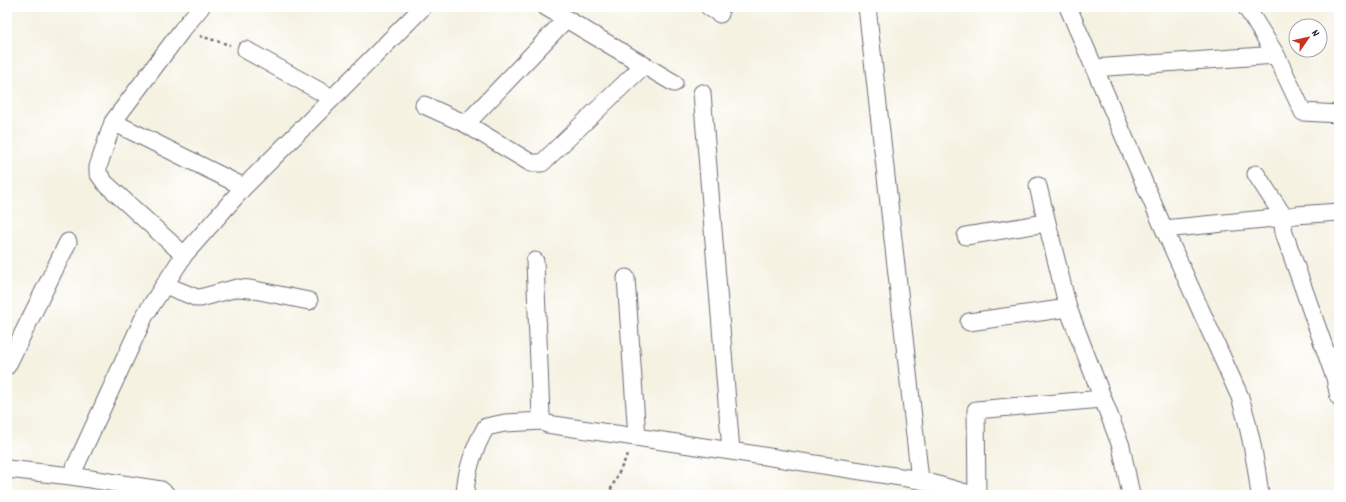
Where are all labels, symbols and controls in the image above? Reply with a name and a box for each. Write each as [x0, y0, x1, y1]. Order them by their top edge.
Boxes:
north arrow [1288, 18, 1328, 58]
text: N [1306, 27, 1323, 41]

